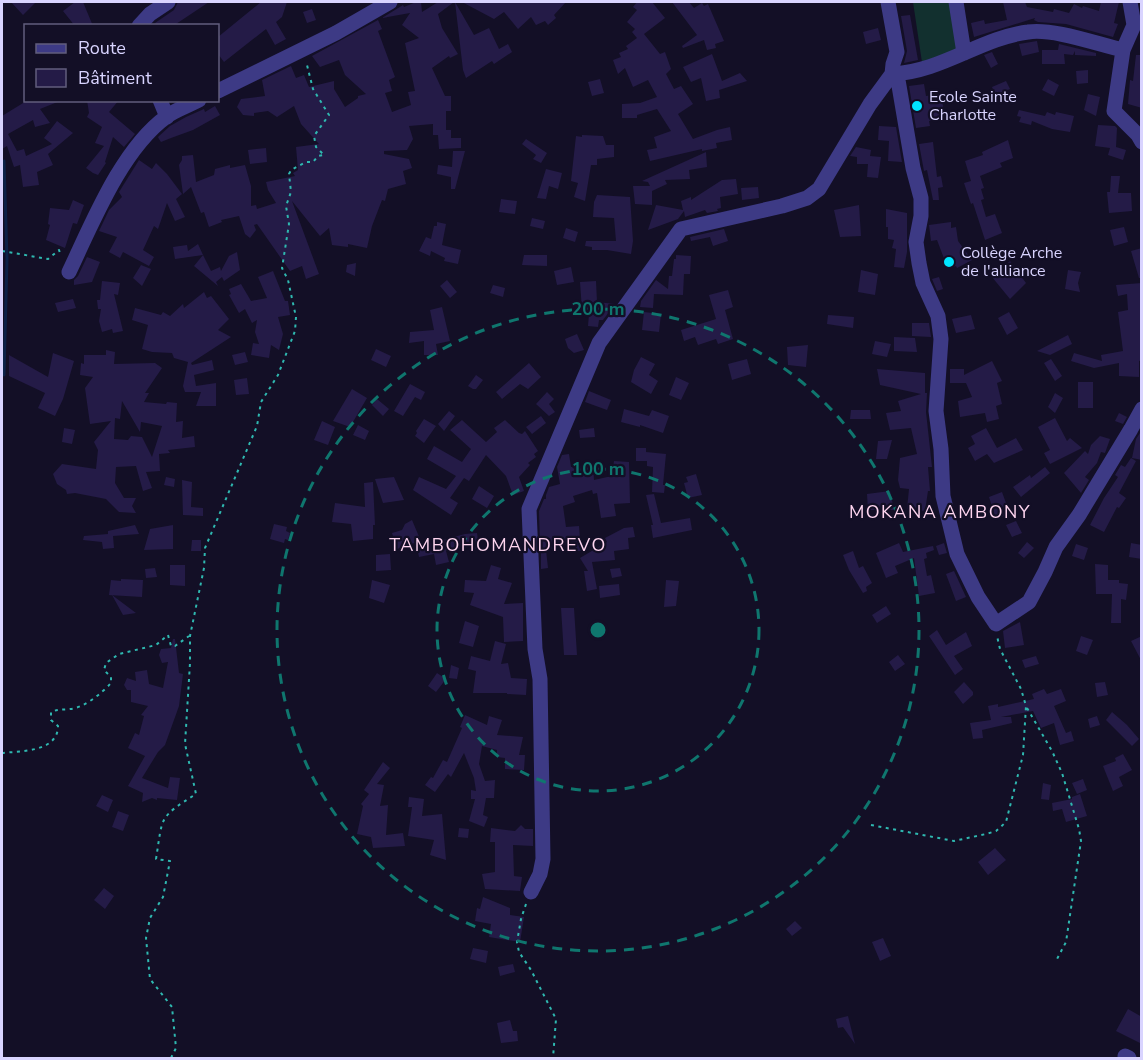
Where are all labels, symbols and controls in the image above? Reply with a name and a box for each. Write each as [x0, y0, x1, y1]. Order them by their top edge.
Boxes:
legend [24, 24, 219, 102]
text: Route [78, 36, 126, 60]
text: Bâtiment [78, 66, 152, 90]
place label: Ecole Sainte Charlotte [929, 86, 1017, 126]
marker: Ecole Sainte Charlotte [910, 99, 924, 113]
place label: Collège Arche de l'alliance [961, 242, 1062, 282]
marker: Collège Arche de l'alliance [942, 255, 956, 269]
text: 200 m [571, 297, 625, 321]
text: 100 m [571, 457, 625, 481]
district label: MOKANA AMBONY [849, 500, 1031, 524]
district label: TAMBOHOMANDREVO [389, 533, 607, 557]
centre of rings [588, 620, 608, 640]

